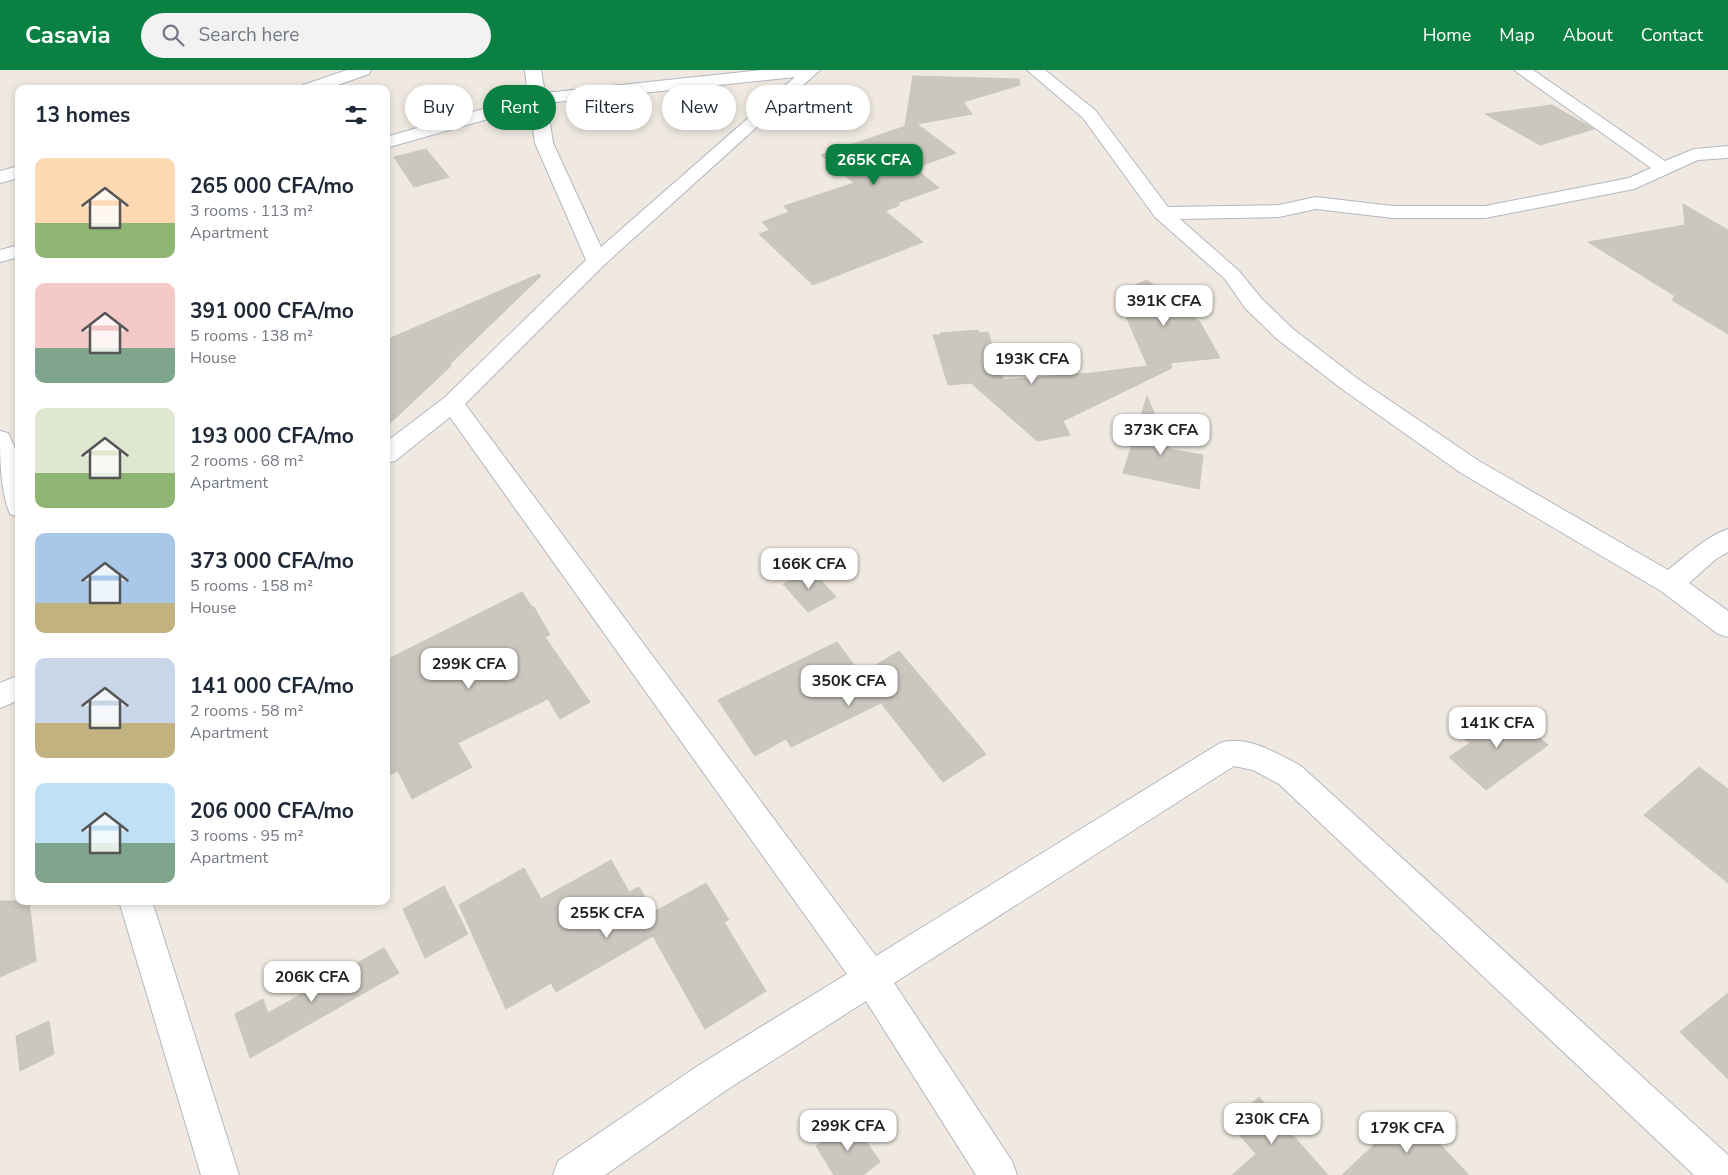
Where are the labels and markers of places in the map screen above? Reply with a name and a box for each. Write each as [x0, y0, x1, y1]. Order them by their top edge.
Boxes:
pin: 265K CFA [822, 144, 926, 186]
pin: 391K CFA [1112, 284, 1216, 327]
pin: 193K CFA [980, 342, 1084, 385]
pin: 373K CFA [1109, 414, 1213, 456]
pin: 166K CFA [757, 548, 861, 590]
pin: 299K CFA [417, 648, 521, 690]
pin: 350K CFA [797, 664, 901, 707]
pin: 141K CFA [1445, 706, 1549, 749]
pin: 255K CFA [555, 896, 659, 939]
pin: 206K CFA [260, 960, 364, 1003]
pin: 230K CFA [1220, 1102, 1324, 1145]
pin: 299K CFA [796, 1110, 900, 1152]
pin: 179K CFA [1355, 1112, 1459, 1154]

